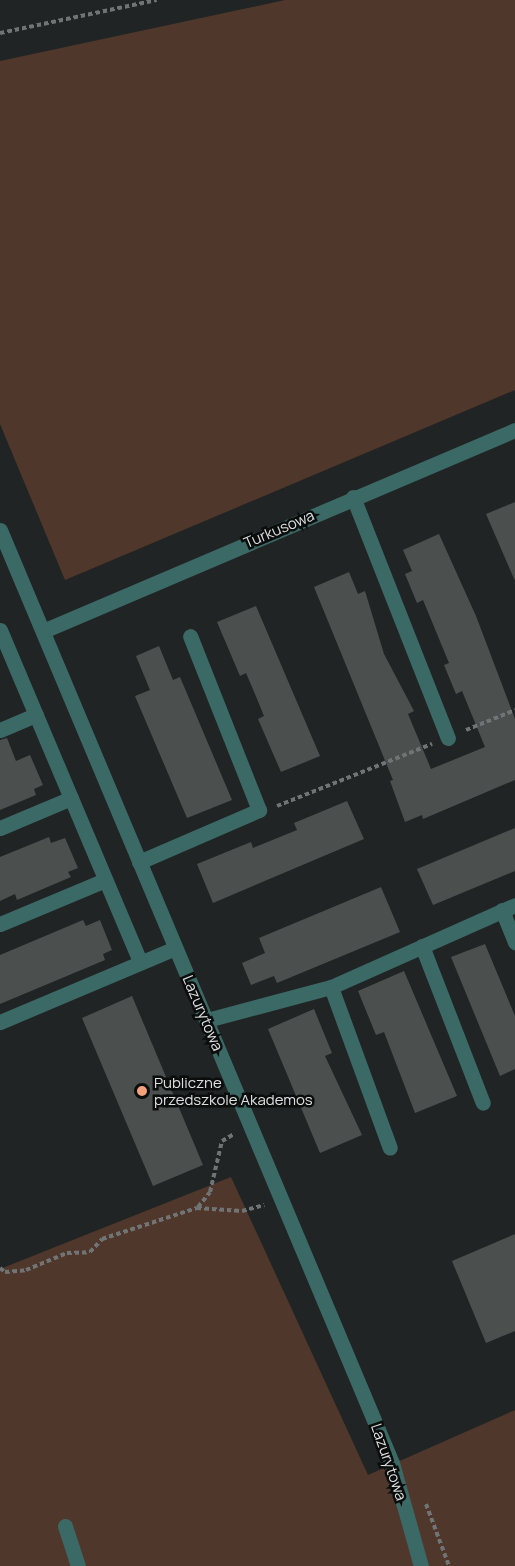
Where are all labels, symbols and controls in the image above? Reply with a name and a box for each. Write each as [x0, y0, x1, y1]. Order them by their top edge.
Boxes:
street label: Turkusowa [241, 506, 317, 552]
street label: Lazurytowa [179, 973, 227, 1053]
place label: Publiczne przedszkole Akademos [154, 1073, 313, 1108]
marker: Publiczne przedszkole Akademos [135, 1084, 149, 1098]
street label: Lazurytowa [367, 1421, 411, 1503]

